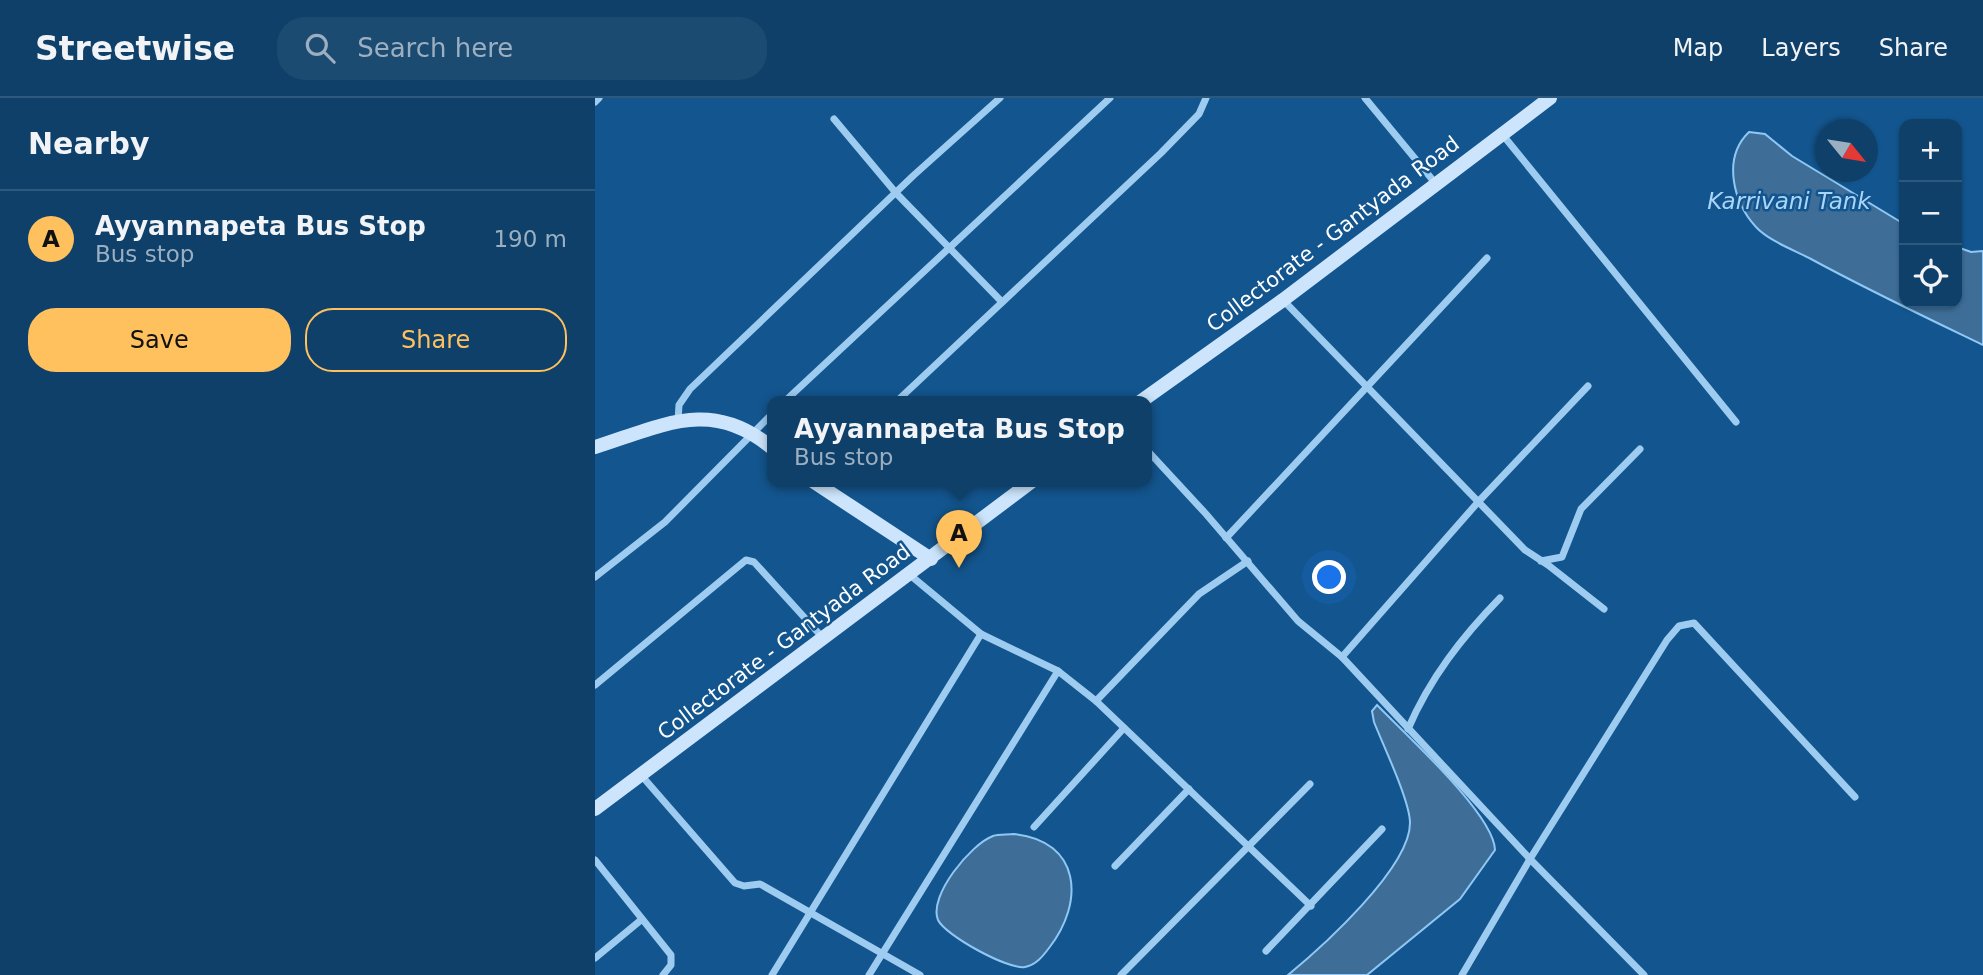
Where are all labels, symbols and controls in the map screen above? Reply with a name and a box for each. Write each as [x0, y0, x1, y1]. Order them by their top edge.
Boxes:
search box [277, 17, 767, 80]
text: Streetwise [35, 29, 235, 68]
icon: search [301, 29, 339, 67]
text: Search here [357, 33, 513, 63]
text: Map [1673, 34, 1723, 62]
text: Layers [1761, 34, 1841, 62]
text: Share [1879, 34, 1948, 62]
north arrow [1815, 119, 1878, 182]
map controls [1899, 119, 1962, 308]
button: + [1899, 119, 1962, 182]
text: Nearby [28, 126, 150, 161]
street label: Collectorate - Gantyada Road [1202, 131, 1464, 337]
button: − [1899, 182, 1962, 245]
water label: Karrivani Tank [1707, 188, 1872, 214]
text: Ayyannapeta Bus Stop [95, 211, 426, 241]
text: A [42, 226, 60, 252]
text: 190 m [493, 226, 567, 252]
text: Bus stop [95, 241, 194, 267]
button: locate [1899, 245, 1962, 308]
button: Save [28, 308, 291, 372]
button: Share [305, 308, 567, 372]
popup [767, 396, 1152, 487]
text: Ayyannapeta Bus Stop [794, 414, 1125, 444]
text: Bus stop [794, 444, 893, 470]
pin: A [936, 510, 982, 568]
street label: Collectorate - Gantyada Road [653, 539, 915, 745]
your location [1312, 560, 1346, 594]

